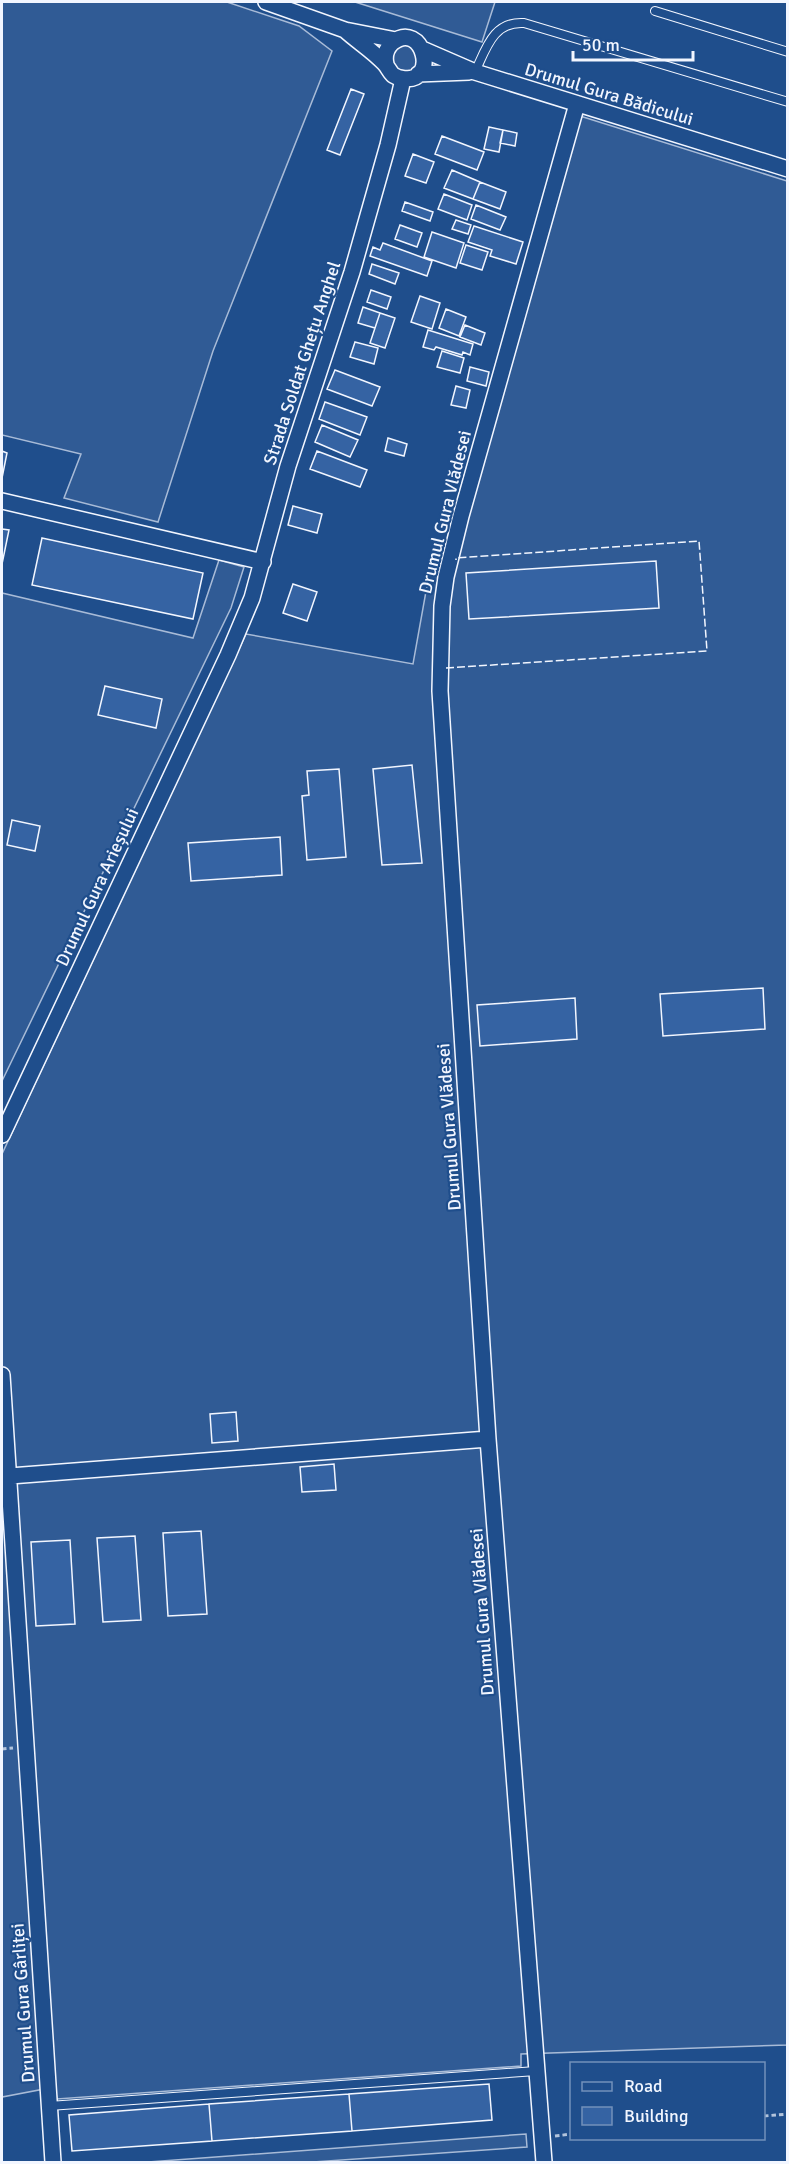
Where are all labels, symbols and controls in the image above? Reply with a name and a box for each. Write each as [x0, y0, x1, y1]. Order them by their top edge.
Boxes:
scale bar [573, 24, 693, 62]
text: 50 m [582, 34, 620, 56]
street label: Drumul Gura Bădicului [522, 58, 696, 130]
street label: Strada Soldat Ghețu Anghel [259, 258, 345, 468]
street label: Drumul Gura Vlădesei [414, 428, 476, 596]
street label: Drumul Gura Arieșului [51, 804, 143, 970]
street label: Drumul Gura Vlădesei [432, 1043, 466, 1211]
street label: Drumul Gura Vlădesei [465, 1528, 499, 1696]
street label: Drumul Gura Gârliței [6, 1922, 40, 2084]
legend [570, 2062, 765, 2140]
text: Road [624, 2075, 663, 2097]
text: Building [624, 2105, 688, 2127]

